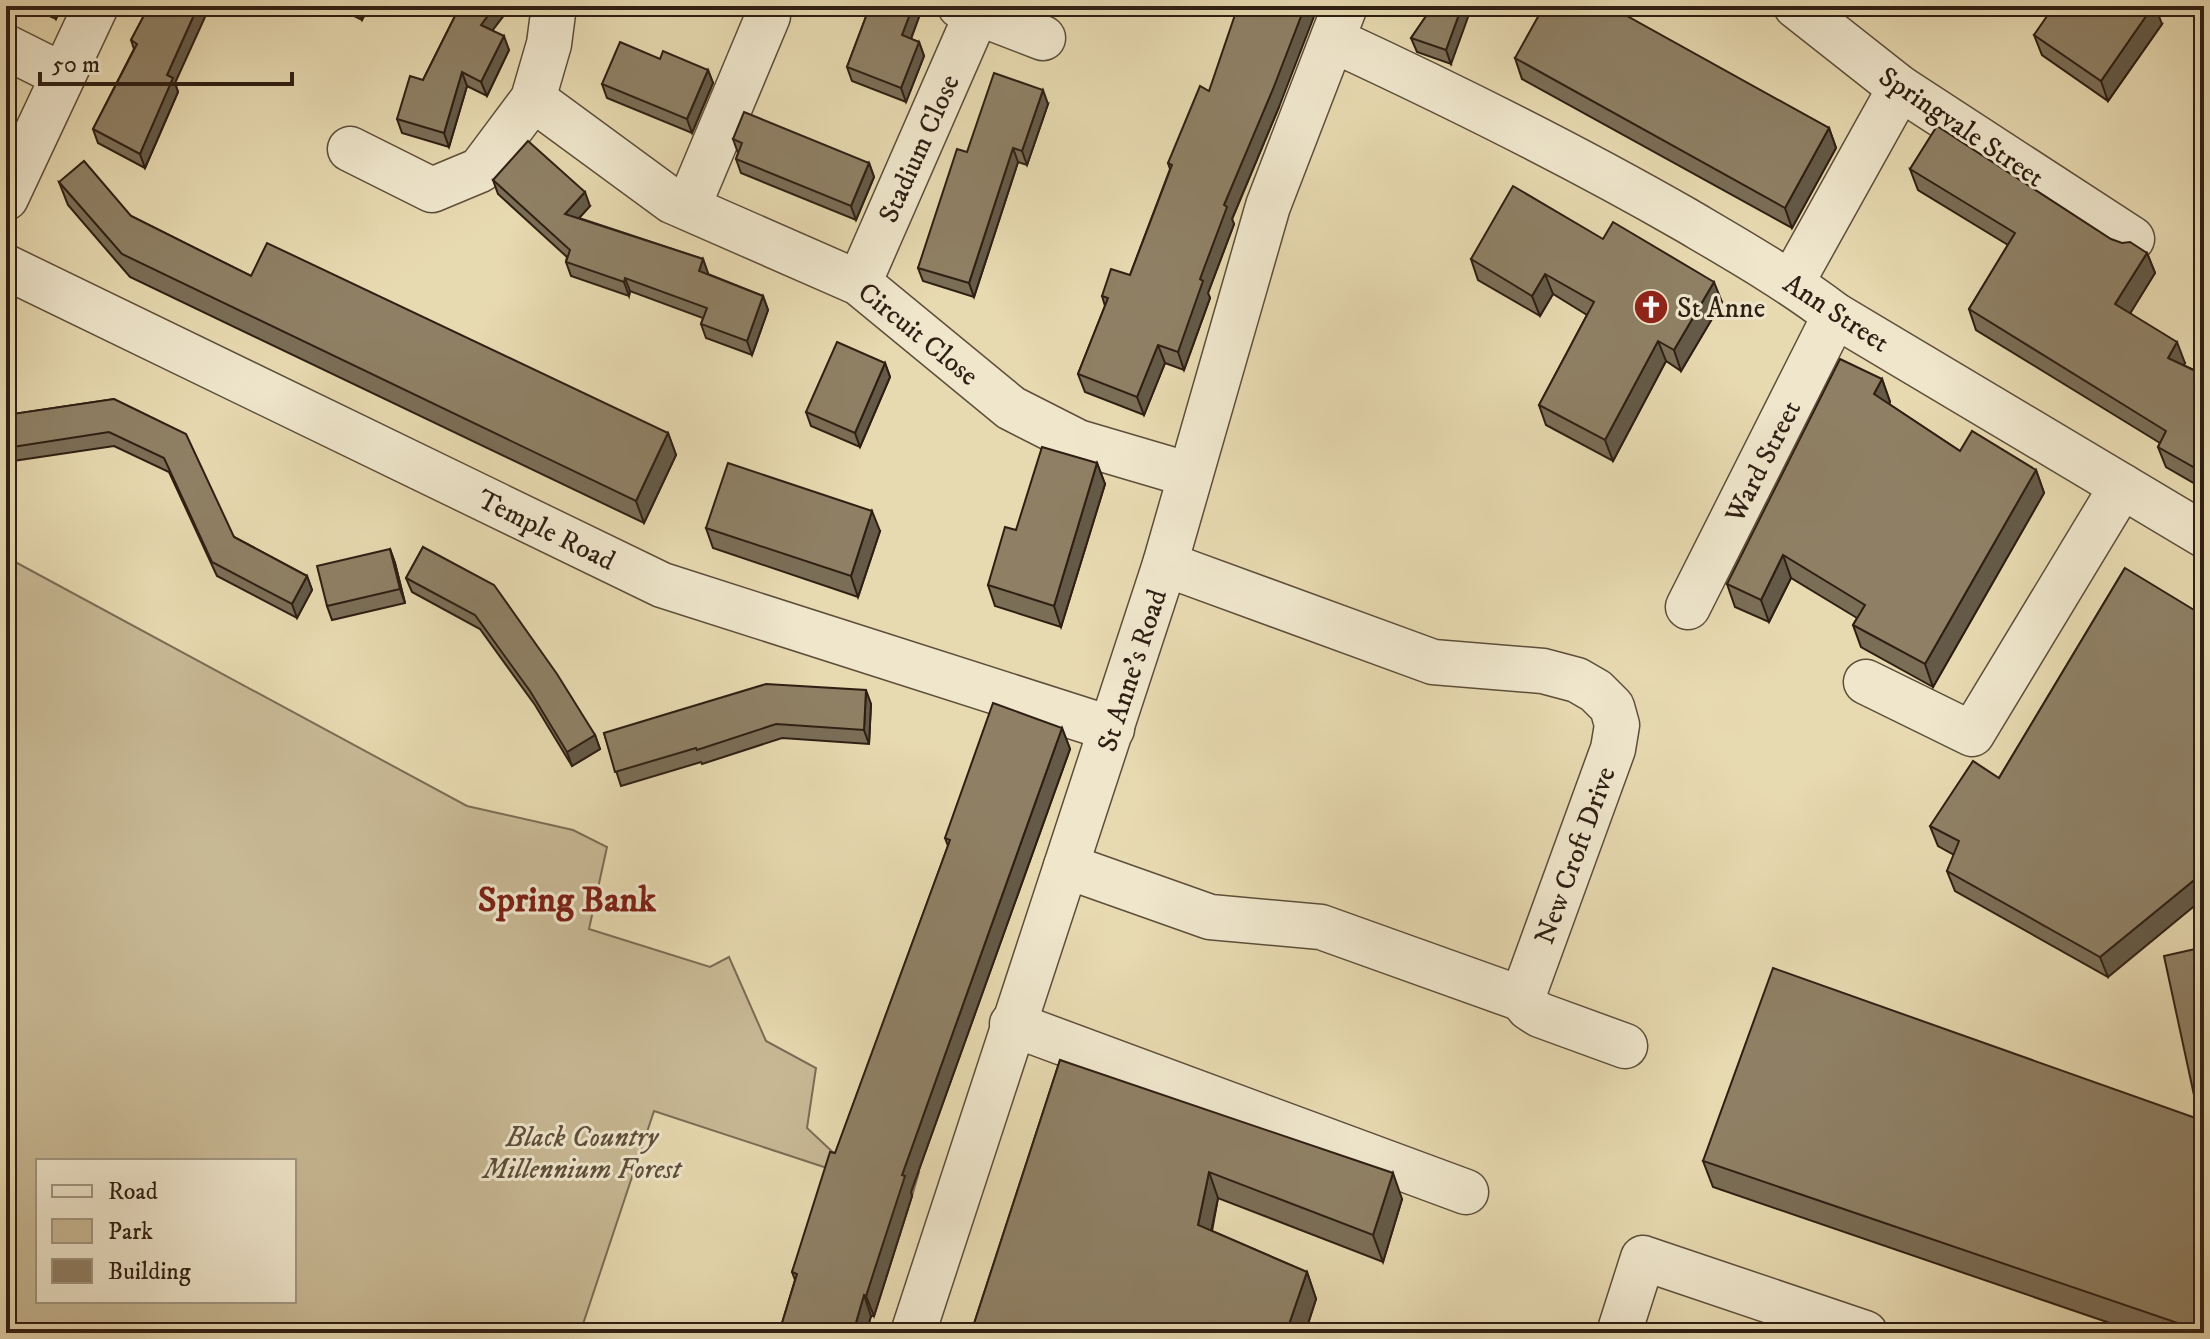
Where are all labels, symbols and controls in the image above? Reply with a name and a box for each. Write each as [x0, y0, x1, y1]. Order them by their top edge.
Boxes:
scale bar [40, 36, 292, 86]
text: 50 m [52, 50, 100, 80]
street label: Springvale Street [1872, 59, 2050, 195]
street label: Stadium Close [871, 69, 968, 228]
street label: Ann Street [1777, 266, 1896, 360]
street label: Circuit Close [851, 275, 985, 393]
church icon: St Anne [1632, 288, 1670, 326]
place label: St Anne [1677, 291, 1765, 326]
street label: Ward Street [1717, 395, 1809, 530]
street label: Temple Road [472, 482, 621, 579]
street label: St Anne's Road [1090, 585, 1175, 756]
street label: New Croft Drive [1527, 762, 1624, 949]
district label: Spring Bank [478, 878, 657, 923]
park label: Black Country Millennium Forest [481, 1120, 684, 1187]
legend [36, 1159, 296, 1303]
text: Road [108, 1177, 158, 1207]
text: Park [108, 1217, 153, 1247]
text: Building [108, 1257, 191, 1287]

